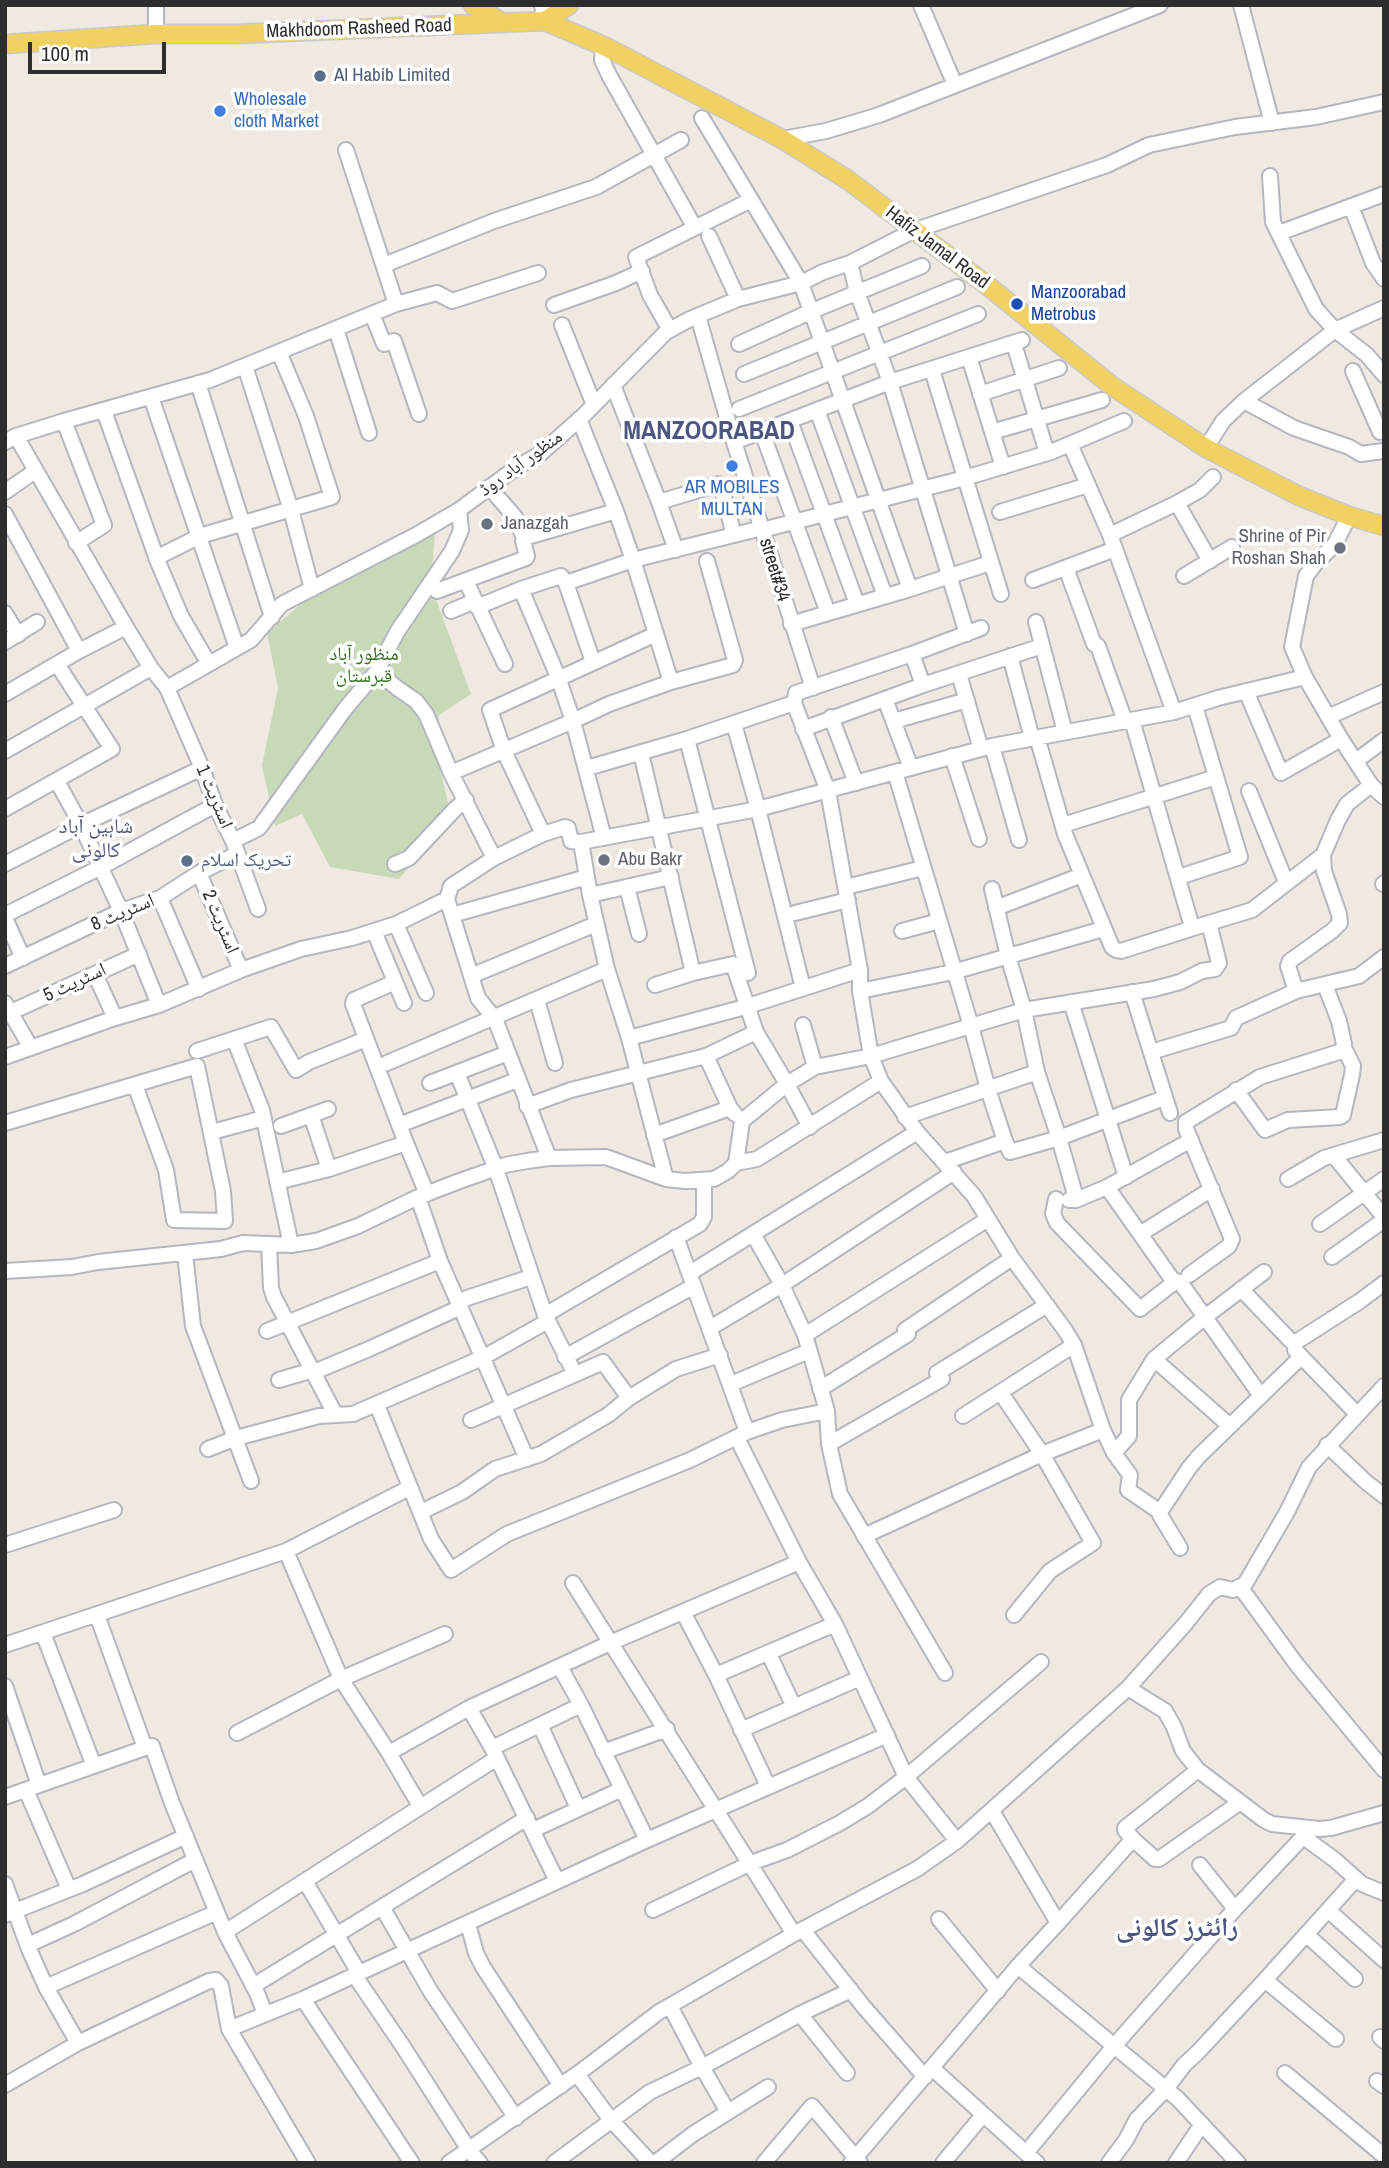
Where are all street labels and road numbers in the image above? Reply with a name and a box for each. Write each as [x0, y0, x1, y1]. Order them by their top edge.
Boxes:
street label: Makhdoom Rasheed Road [266, 14, 452, 44]
street label: Hafiz Jamal Road [881, 202, 993, 294]
street label: منظور آباد روڈ [475, 426, 567, 502]
street label: street#34 [754, 536, 794, 604]
street label: اسٹریٹ 1 [190, 762, 238, 832]
street label: اسٹریٹ 2 [196, 887, 244, 957]
street label: اسٹریٹ 8 [88, 889, 158, 937]
street label: اسٹریٹ 5 [40, 959, 110, 1007]

